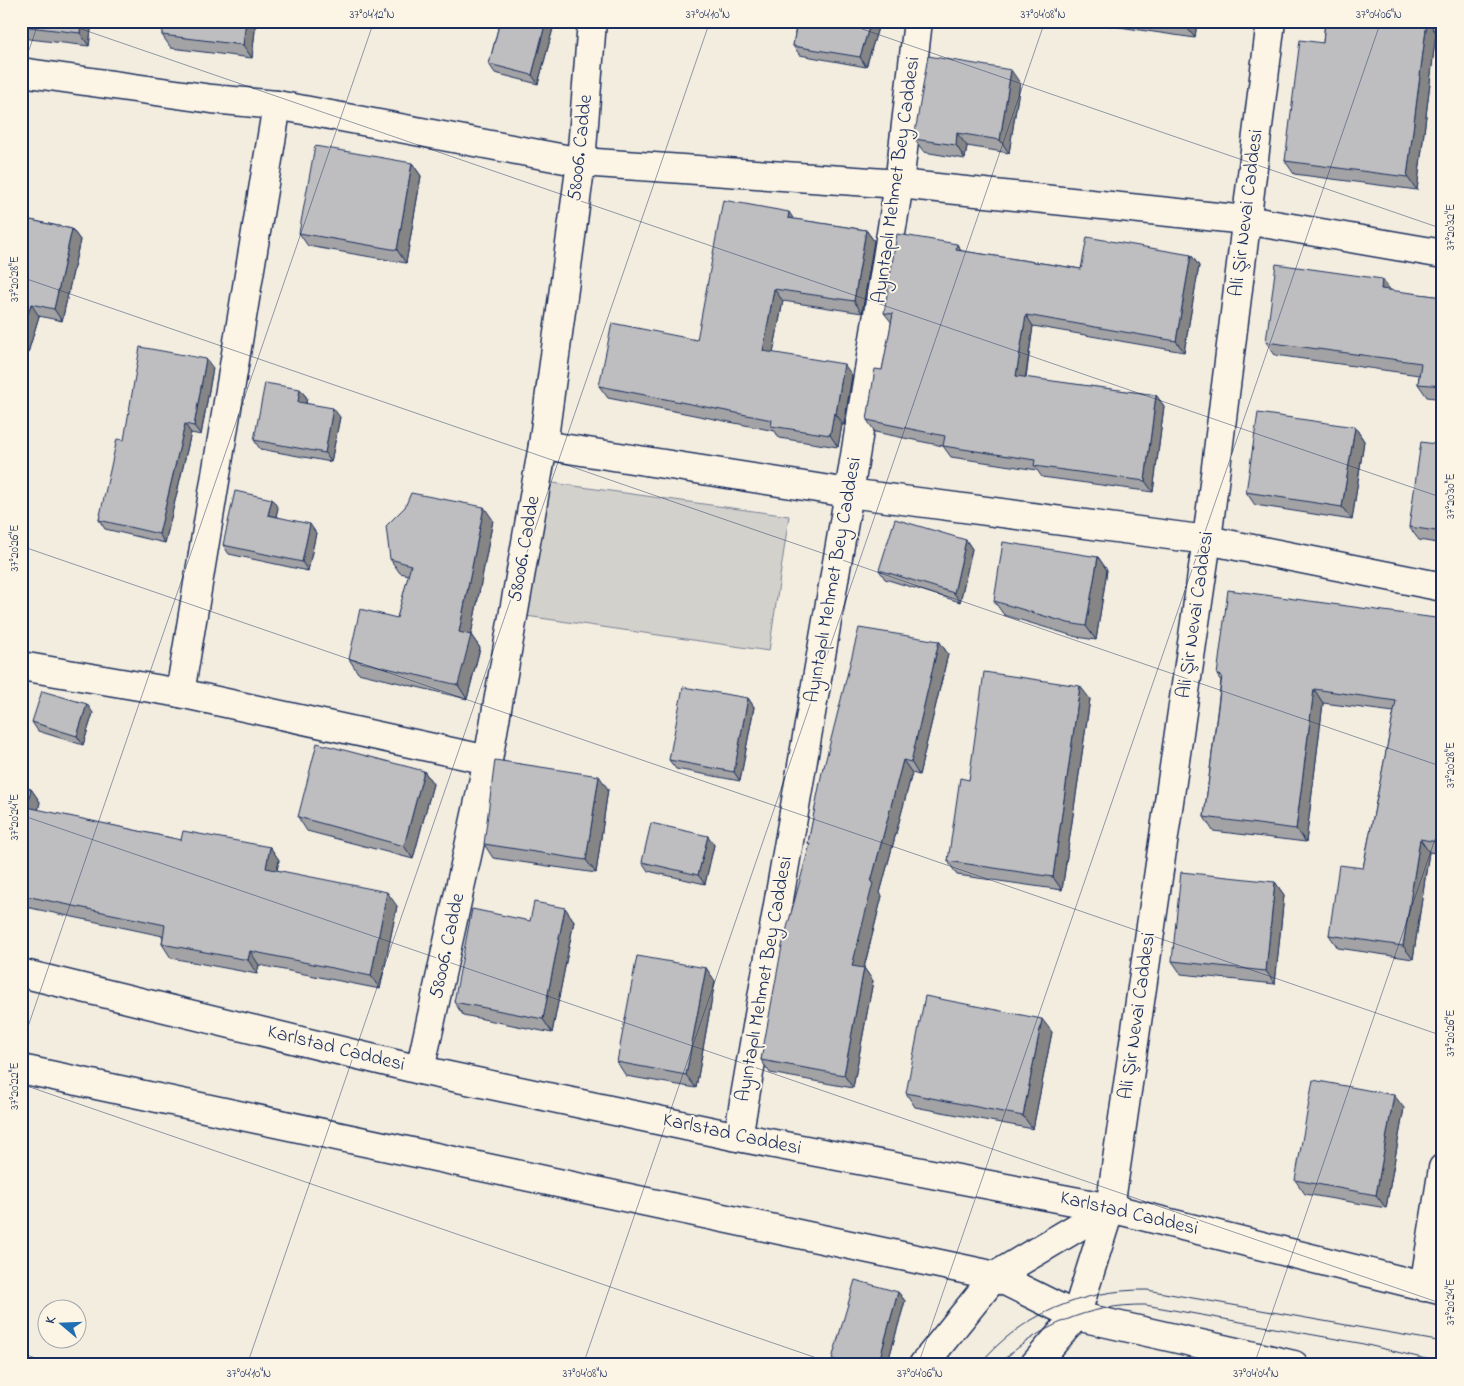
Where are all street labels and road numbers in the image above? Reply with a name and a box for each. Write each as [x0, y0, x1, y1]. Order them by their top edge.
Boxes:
street label: Ayıntaplı Mehmet Bey Caddesi [865, 55, 929, 305]
street label: 58006. Cadde [561, 93, 601, 203]
street label: Ali Şir Nevai Caddesi [1222, 128, 1272, 298]
street label: Ayıntaplı Mehmet Bey Caddesi [798, 455, 870, 705]
street label: 58006. Cadde [501, 494, 549, 604]
street label: Ali Şir Nevai Caddesi [1170, 530, 1222, 700]
street label: Ayıntaplı Mehmet Bey Caddesi [729, 854, 801, 1104]
street label: 58006. Cadde [423, 890, 473, 1002]
street label: Ali Şir Nevai Caddesi [1112, 931, 1164, 1101]
street label: Karlstad Caddesi [264, 1018, 408, 1080]
street label: Karlstad Caddesi [660, 1106, 804, 1164]
street label: Karlstad Caddesi [1057, 1184, 1201, 1244]

